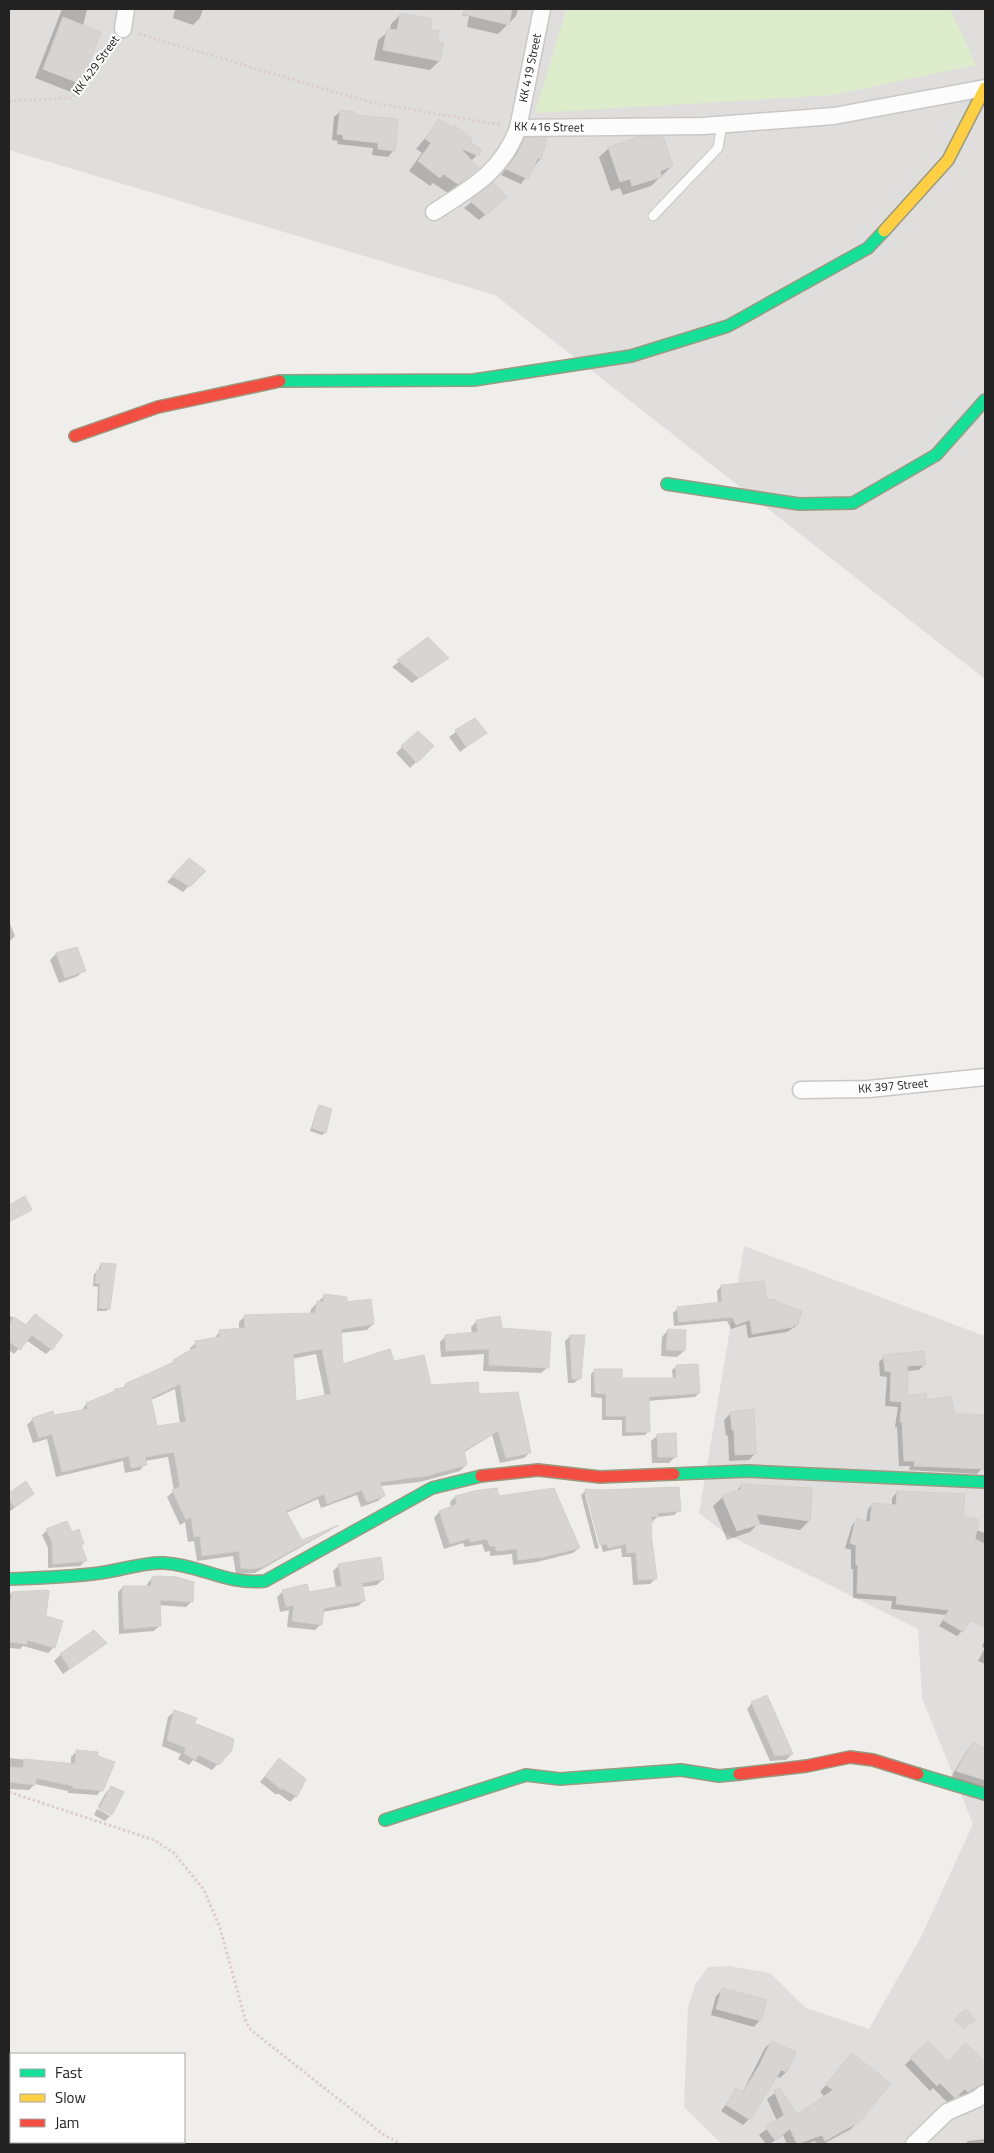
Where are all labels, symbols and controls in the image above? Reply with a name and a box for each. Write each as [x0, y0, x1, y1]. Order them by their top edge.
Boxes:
street label: KK 429 Street [67, 30, 124, 99]
street label: KK 419 Street [513, 31, 546, 104]
street label: KK 416 Street [514, 116, 585, 137]
street label: KK 397 Street [857, 1073, 929, 1098]
legend [10, 2053, 185, 2143]
text: Fast [55, 2061, 83, 2084]
text: Slow [55, 2086, 86, 2109]
text: Jam [55, 2111, 79, 2134]

